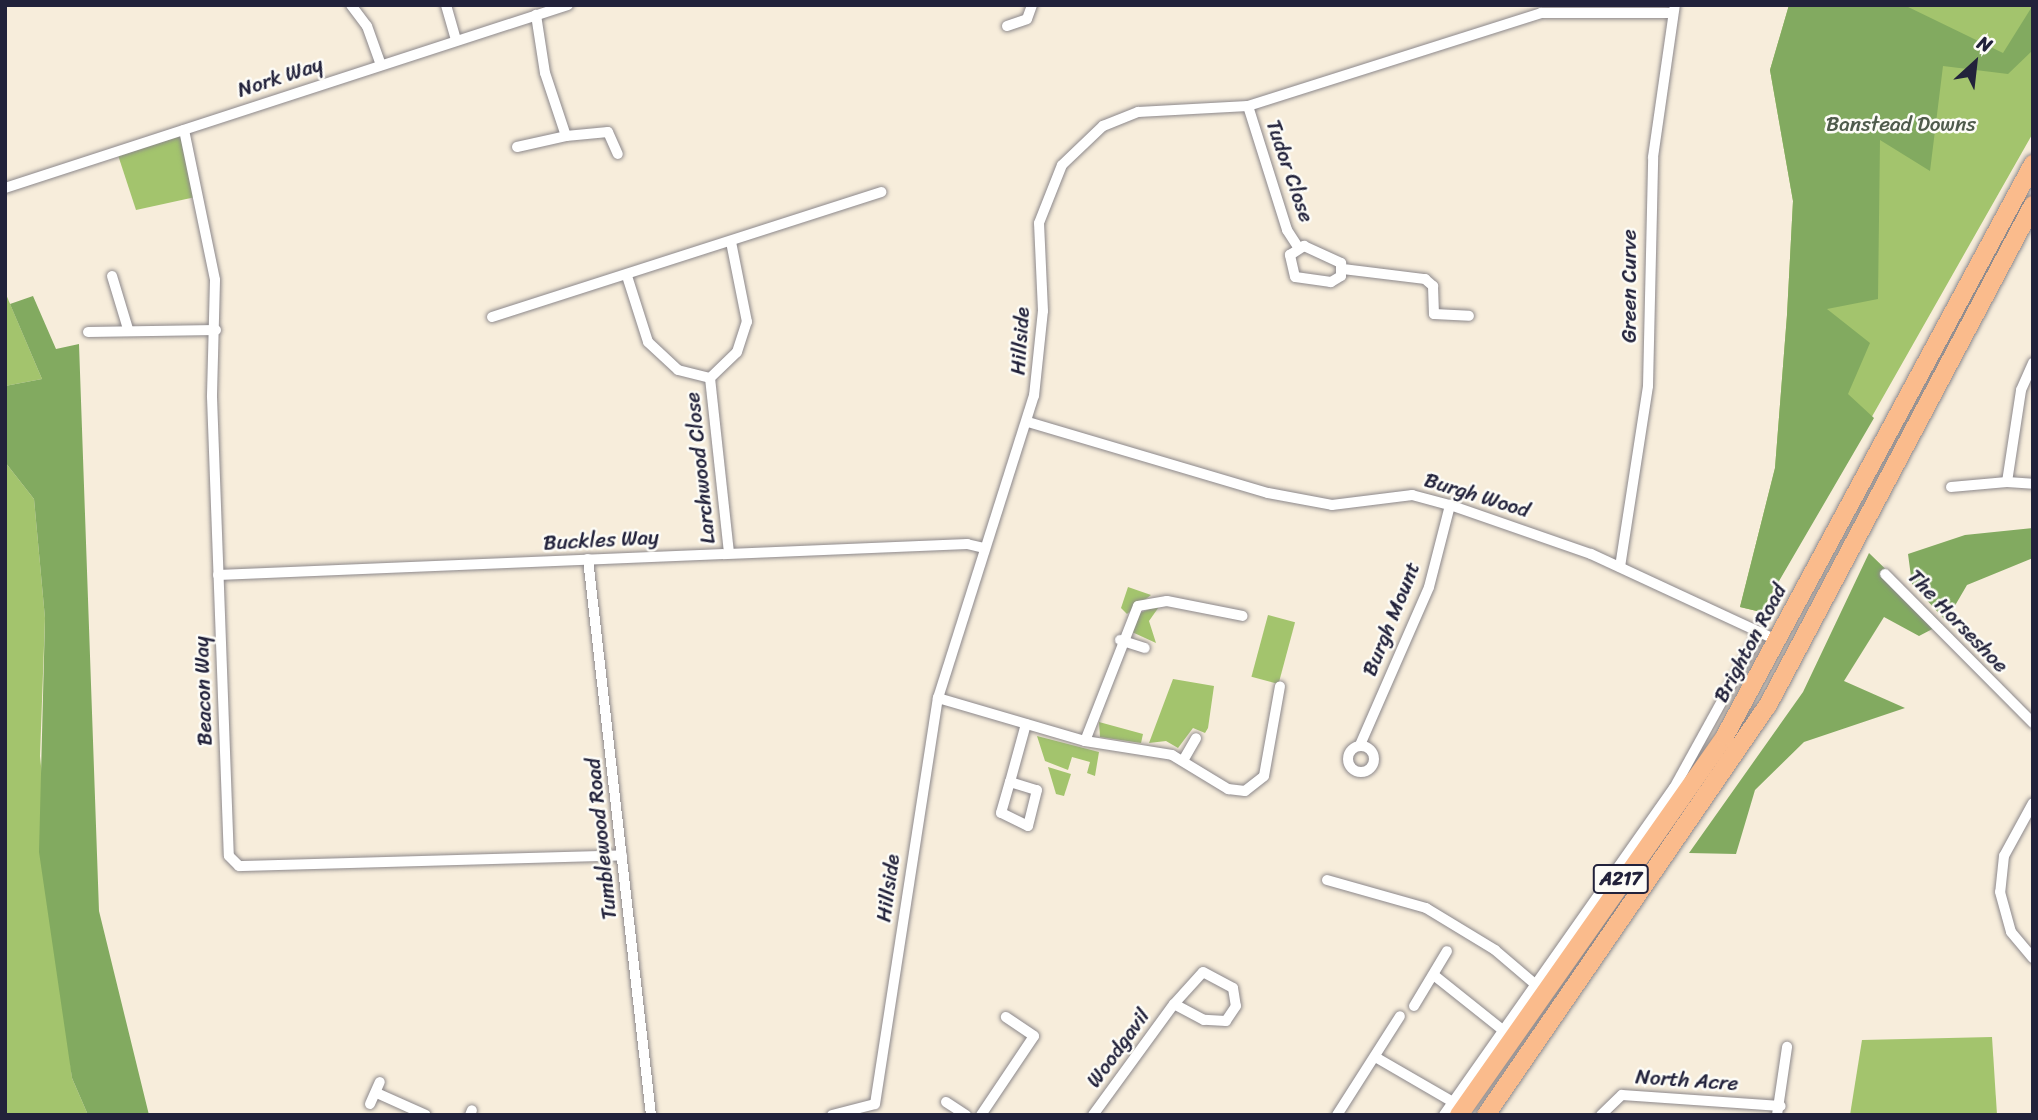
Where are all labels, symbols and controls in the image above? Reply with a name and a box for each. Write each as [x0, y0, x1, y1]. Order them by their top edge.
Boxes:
text: N [1971, 26, 1998, 62]
north arrow [1940, 28, 2010, 98]
street label: Nork Way [234, 51, 326, 103]
park label: Banstead Downs [1827, 111, 1975, 137]
street label: Tudor Close [1261, 116, 1319, 226]
street label: Green Curve [1616, 229, 1642, 343]
street label: Hillside [1005, 306, 1035, 376]
street label: Larchwood Close [679, 391, 721, 545]
street label: Burgh Wood [1421, 467, 1533, 523]
street label: Buckles Way [543, 524, 659, 556]
street label: Burgh Mount [1357, 559, 1425, 679]
street label: The Horseshoe [1902, 564, 2014, 678]
street label: Brighton Road [1708, 579, 1792, 707]
street label: Beacon Way [188, 636, 218, 746]
street label: Tumblewood Road [580, 757, 622, 921]
street label: Hillside [871, 852, 905, 924]
road number: A217 [1591, 864, 1651, 894]
street label: Woodgavil [1081, 1004, 1155, 1092]
street label: North Acre [1635, 1064, 1739, 1096]

